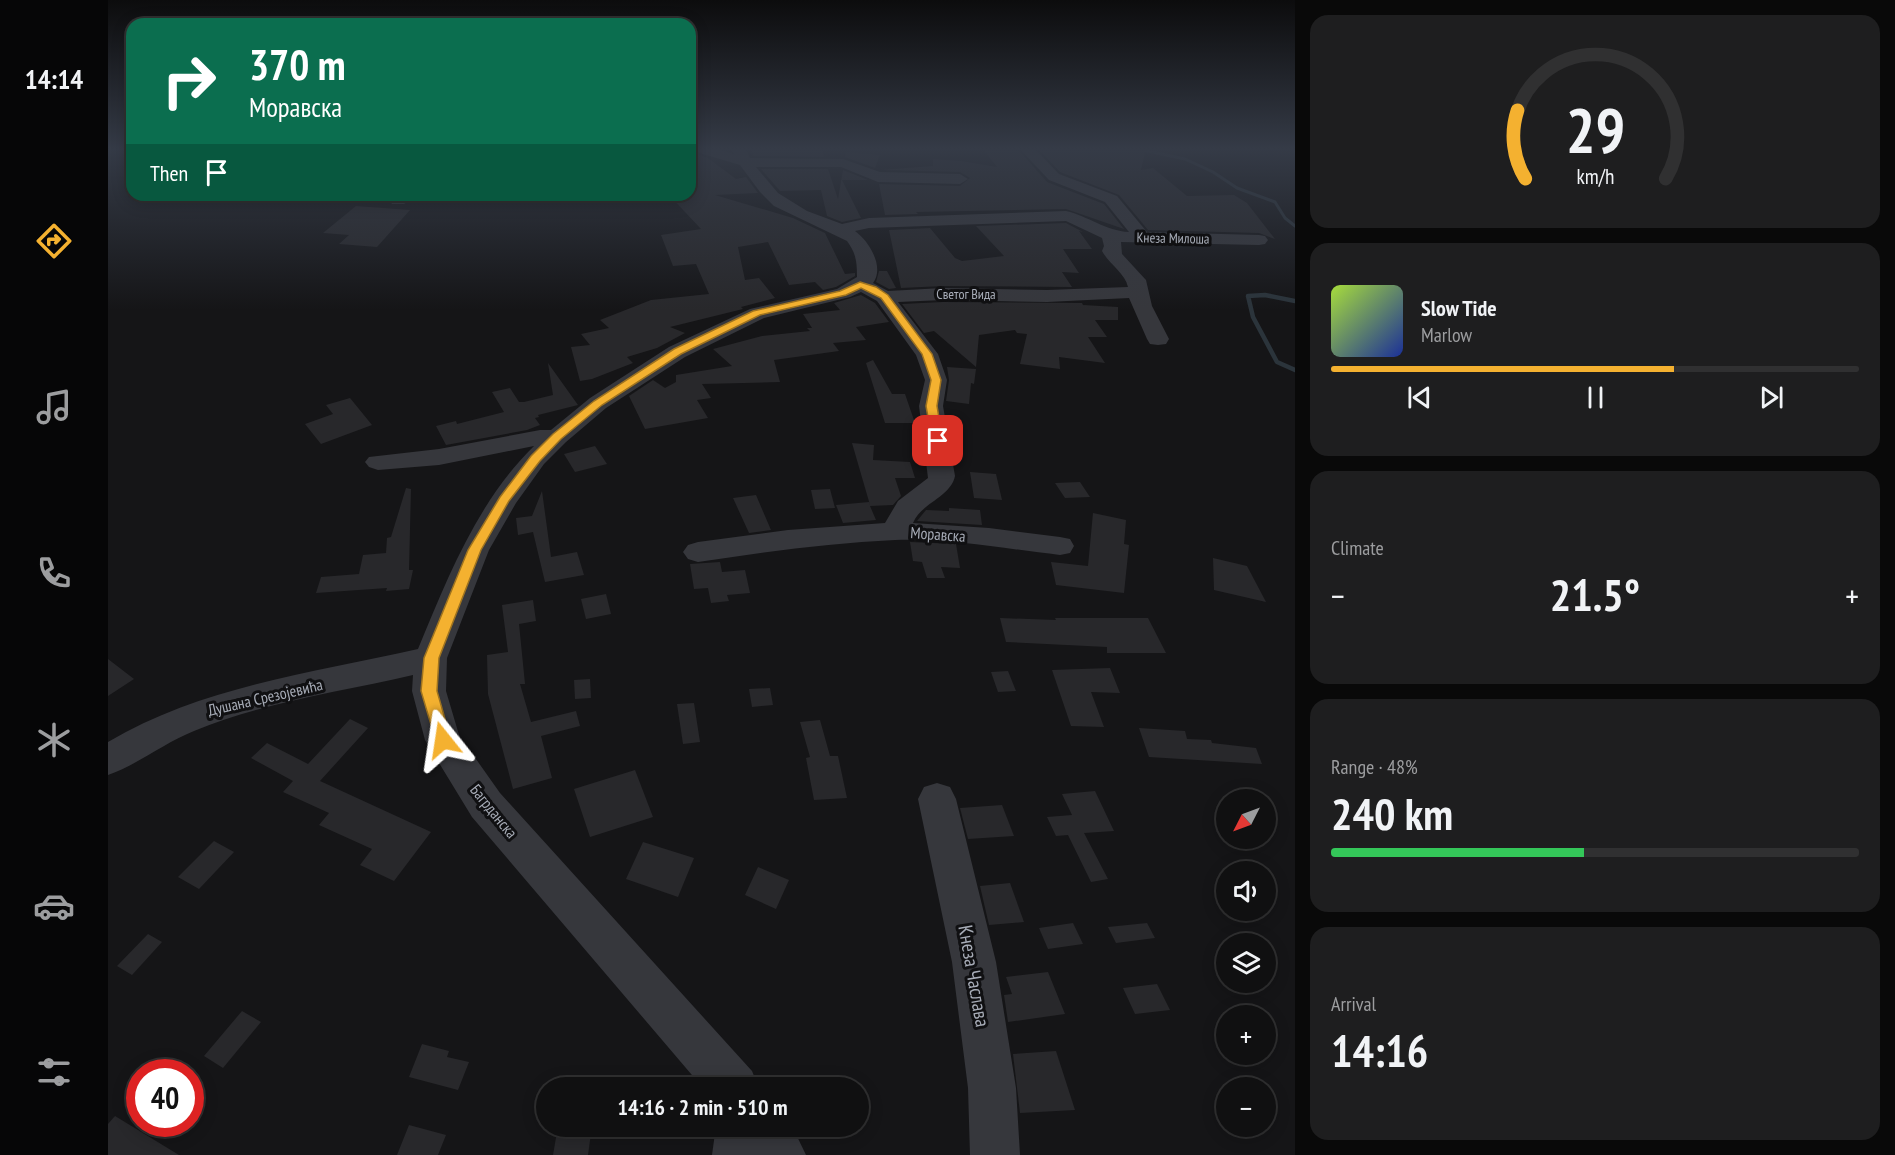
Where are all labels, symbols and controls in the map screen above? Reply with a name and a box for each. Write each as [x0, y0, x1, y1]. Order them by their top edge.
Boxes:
text: 370 m [249, 37, 346, 92]
icon: right [150, 42, 228, 120]
text: 14:14 [25, 62, 83, 96]
text: 29 [1565, 89, 1625, 170]
text: Моравска [249, 90, 342, 124]
icon: arrive [200, 156, 233, 189]
text: Then [150, 159, 188, 187]
text: km/h [1576, 162, 1614, 190]
icon: directions [33, 220, 75, 262]
street label: Кнеза Милоша [1136, 228, 1210, 248]
street label: Светог Вида [936, 285, 996, 303]
text: Slow Tide [1421, 294, 1497, 322]
text: Marlow [1421, 322, 1472, 348]
icon: previous [1403, 381, 1436, 414]
icon: pause [1579, 381, 1612, 414]
icon: next [1755, 381, 1788, 414]
icon: music [33, 386, 75, 428]
pin [912, 415, 963, 466]
icon: arrive [921, 424, 954, 457]
street label: Моравска [910, 522, 966, 546]
text: Climate [1331, 535, 1384, 561]
icon: phone [33, 552, 75, 594]
text: 21.5° [1550, 565, 1640, 623]
text: − [1331, 574, 1345, 617]
text: + [1845, 574, 1859, 617]
street label: Душана Срезојевића [206, 674, 324, 720]
position arrow [411, 708, 475, 772]
icon: climate [33, 719, 75, 761]
text: Range · 48% [1331, 754, 1418, 780]
street label: Багрданска [466, 780, 522, 842]
text: 240 km [1331, 784, 1453, 842]
north arrow [1216, 789, 1276, 849]
map controls [1216, 789, 1276, 1137]
button: sound [1216, 861, 1276, 921]
icon: car [33, 885, 75, 927]
street label: Кнеза Часлава [952, 923, 996, 1029]
button: layers [1216, 933, 1276, 993]
text: Arrival [1331, 991, 1376, 1017]
button: + [1216, 1005, 1276, 1065]
text: 14:16 [1331, 1021, 1428, 1079]
icon: filters [33, 1051, 75, 1093]
speed limit sign: 40 [126, 1059, 204, 1137]
button: − [1216, 1077, 1276, 1137]
text: 14:16 · 2 min · 510 m [617, 1093, 788, 1121]

